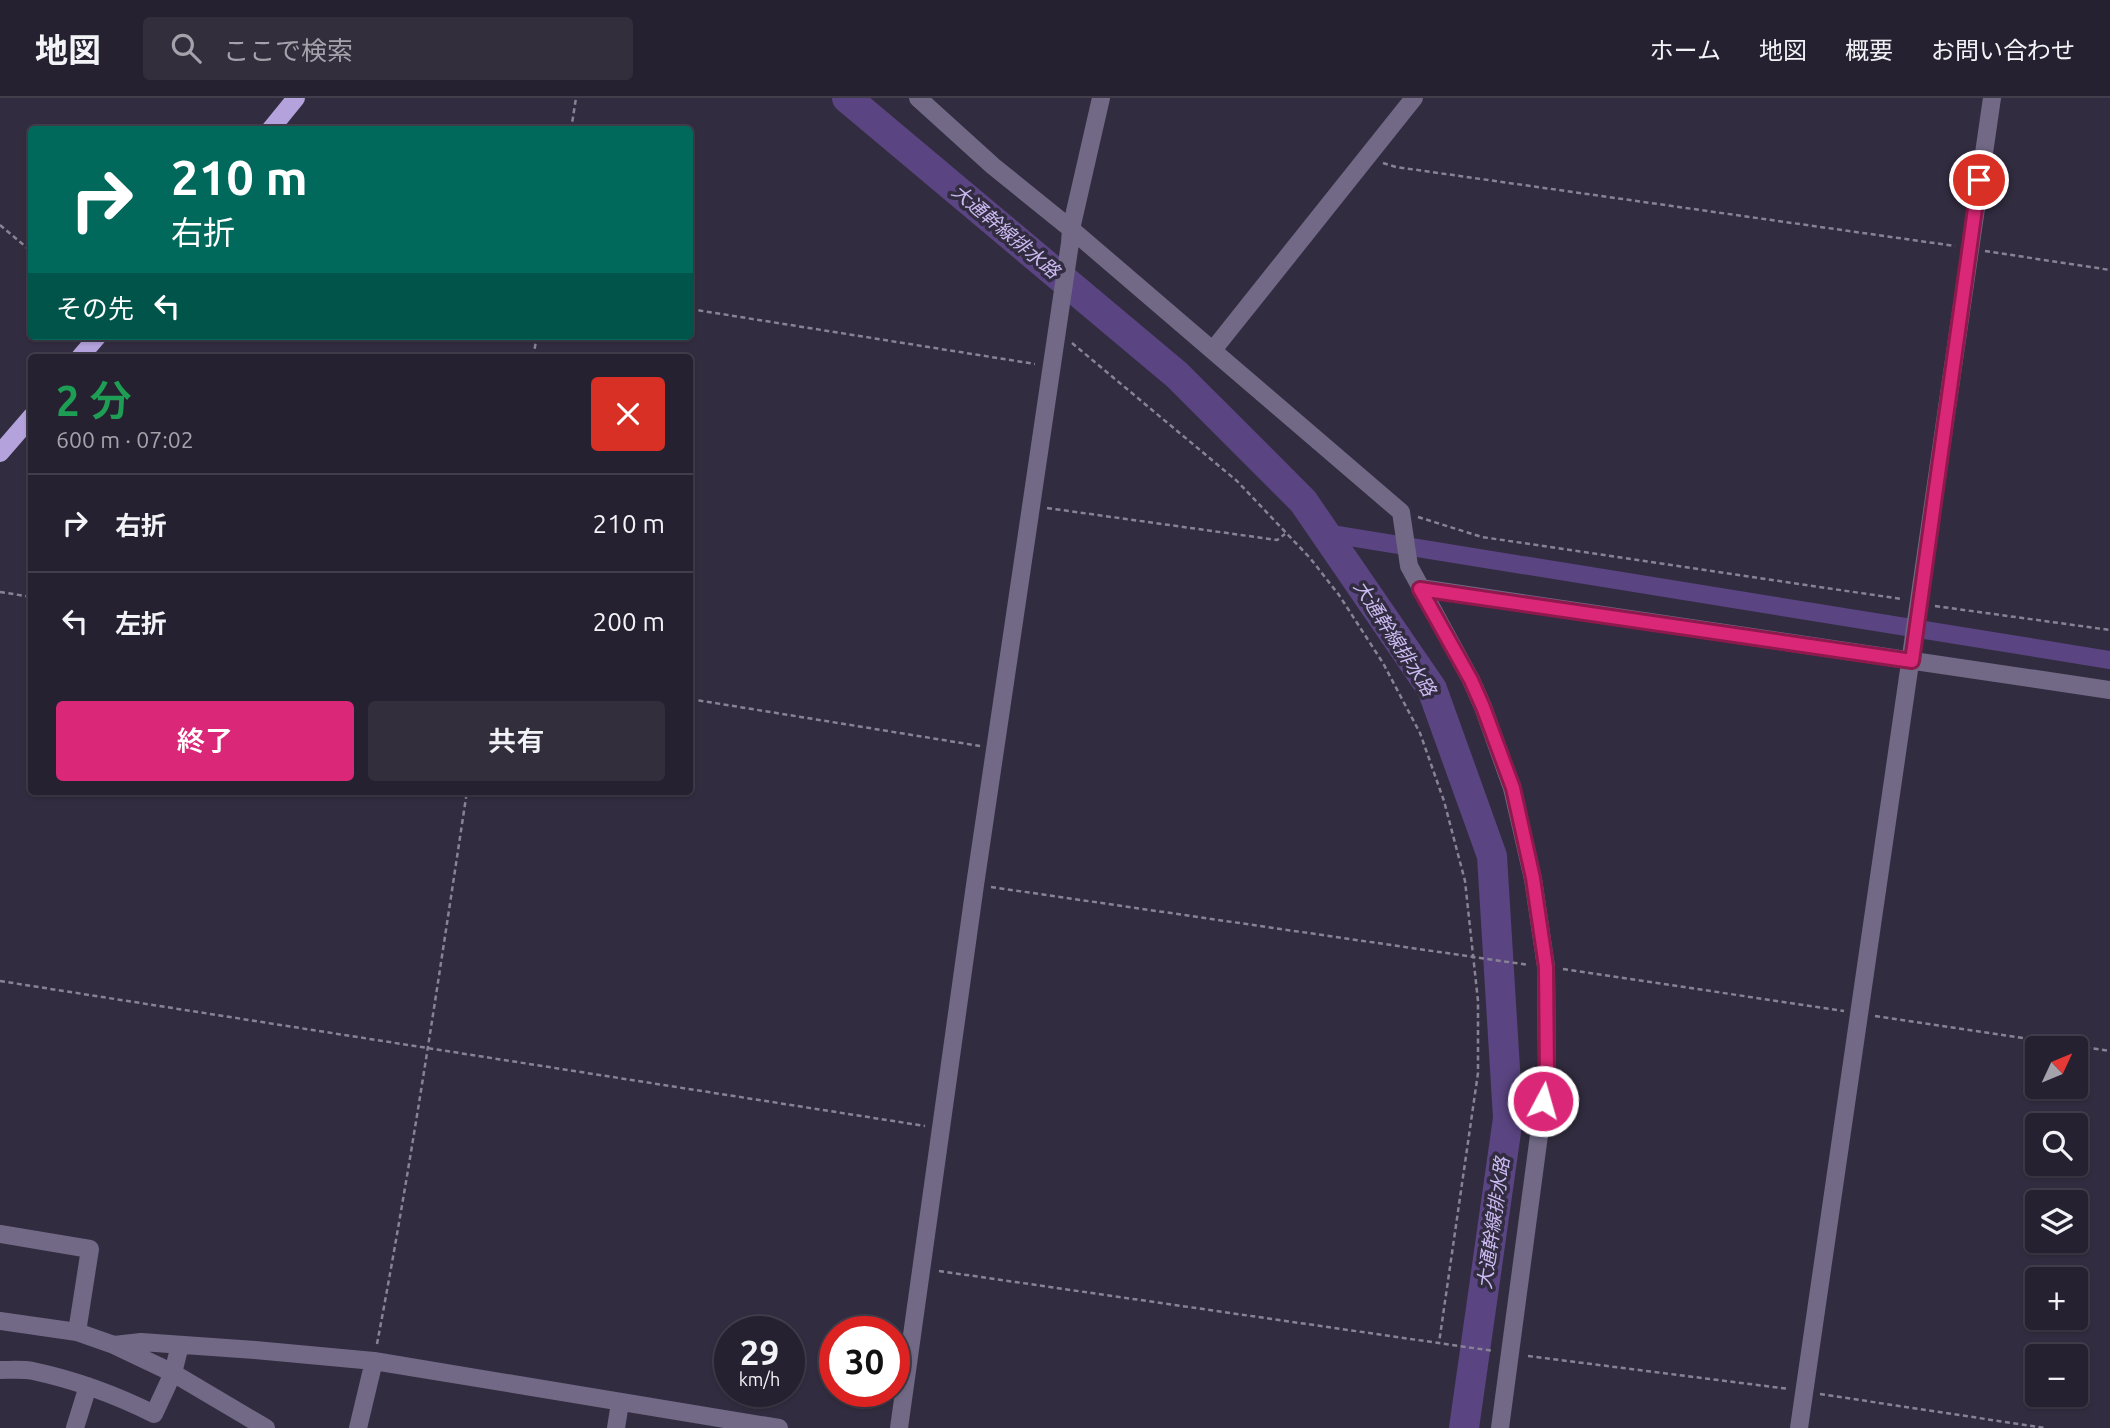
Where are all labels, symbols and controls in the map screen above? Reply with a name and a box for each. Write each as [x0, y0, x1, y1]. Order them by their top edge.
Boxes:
search box [143, 17, 633, 80]
icon: search [167, 29, 205, 67]
text: 地図 [35, 31, 101, 68]
text: ここで検索 [223, 36, 353, 65]
text: ホーム [1650, 37, 1721, 64]
text: 地図 [1759, 37, 1807, 64]
text: 概要 [1845, 37, 1893, 64]
text: お問い合わせ [1931, 37, 2075, 64]
text: 210 m [171, 149, 308, 204]
pin [1949, 150, 2009, 210]
icon: right [56, 154, 147, 245]
icon: arrive [1960, 161, 1998, 199]
water label: 大通幹線排水路 [948, 180, 1066, 283]
text: 右折 [171, 214, 235, 250]
icon: left [148, 287, 186, 325]
text: その先 [56, 294, 134, 323]
text: 2 分 [56, 377, 132, 424]
button: close [591, 377, 665, 451]
text: 600 m · 07:02 [56, 427, 194, 452]
icon: right [56, 504, 94, 542]
text: 210 m [593, 509, 665, 538]
text: 右折 [115, 511, 167, 540]
water label: 大通幹線排水路 [1350, 576, 1442, 701]
icon: left [56, 602, 94, 640]
text: 200 m [593, 607, 665, 636]
text: 左折 [115, 609, 167, 638]
button: 終了 [56, 701, 354, 781]
button: 共有 [368, 701, 665, 781]
north arrow [2025, 1036, 2088, 1099]
map controls [2025, 1036, 2088, 1407]
position arrow [1506, 1064, 1580, 1138]
button: search [2025, 1113, 2088, 1176]
water label: 大通幹線排水路 [1473, 1154, 1513, 1290]
button: layers [2025, 1190, 2088, 1253]
button: + [2025, 1267, 2088, 1330]
speed limit sign: 30 [819, 1316, 910, 1407]
text: 29 [740, 1332, 779, 1372]
button: − [2025, 1344, 2088, 1407]
text: km/h [739, 1369, 780, 1389]

